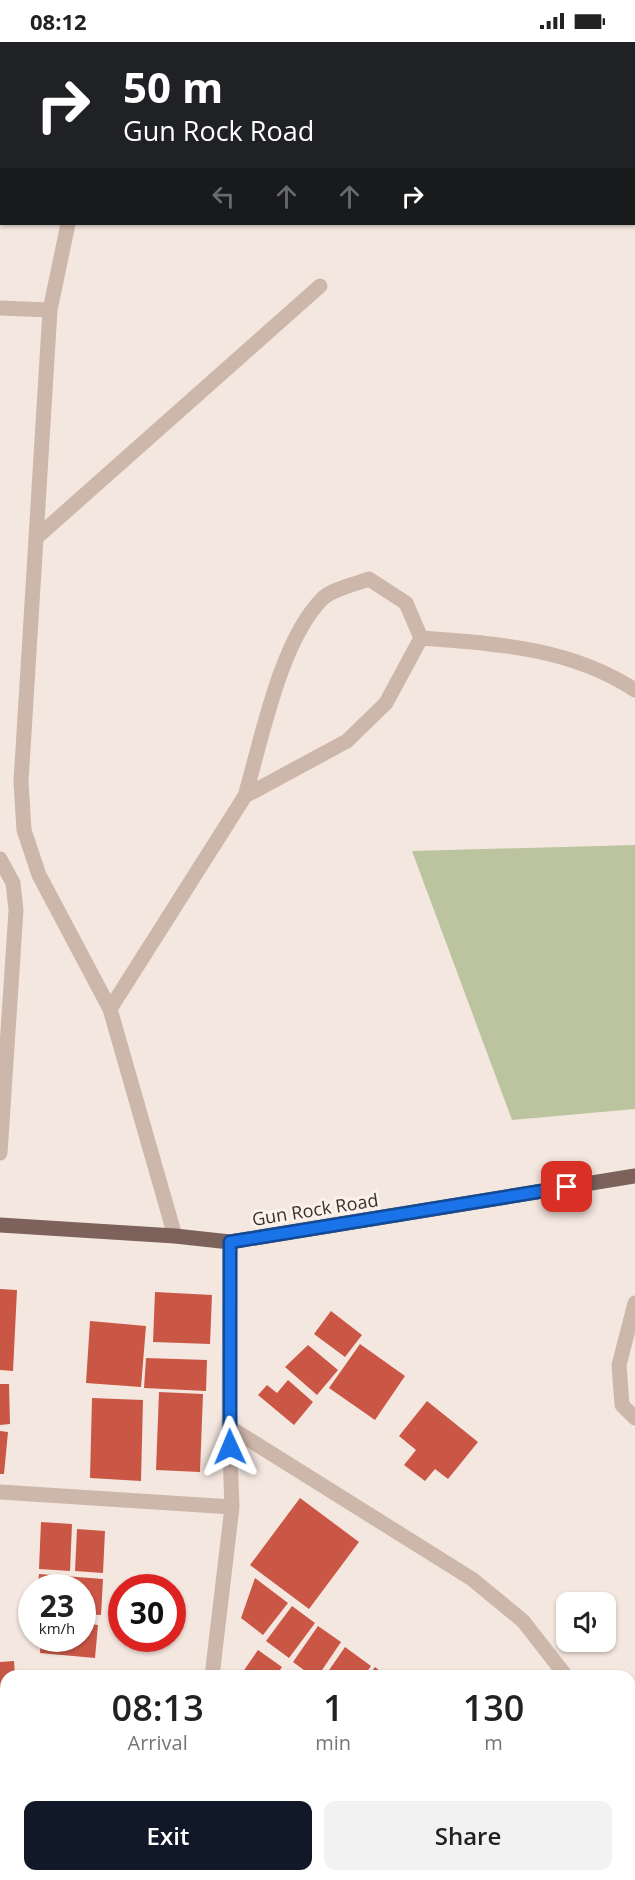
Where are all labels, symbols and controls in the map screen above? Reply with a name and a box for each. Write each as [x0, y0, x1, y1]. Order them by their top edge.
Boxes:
text: 08:12 [30, 6, 87, 36]
text: 50 m [123, 58, 223, 115]
icon: right [24, 66, 102, 144]
text: Gun Rock Road [123, 112, 314, 149]
icon: left [207, 180, 240, 213]
icon: ahead [270, 180, 303, 213]
icon: ahead [333, 180, 366, 213]
icon: right [396, 180, 429, 213]
pin [541, 1161, 592, 1212]
icon: arrive [550, 1170, 583, 1203]
street label: Gun Rock Road [250, 1187, 380, 1231]
position arrow [198, 1415, 262, 1479]
speed limit sign: 30 [108, 1574, 186, 1652]
text: 23 [40, 1585, 74, 1626]
map controls [556, 1592, 616, 1652]
button: sound [556, 1592, 616, 1652]
text: km/h [39, 1618, 75, 1638]
text: 08:13 [112, 1683, 204, 1732]
text: 1 [323, 1683, 344, 1732]
text: 130 [463, 1683, 524, 1732]
text: Arrival [128, 1729, 188, 1756]
text: min [315, 1729, 351, 1756]
text: m [484, 1729, 503, 1756]
button: Exit [24, 1801, 312, 1870]
button: Share [324, 1801, 612, 1870]

